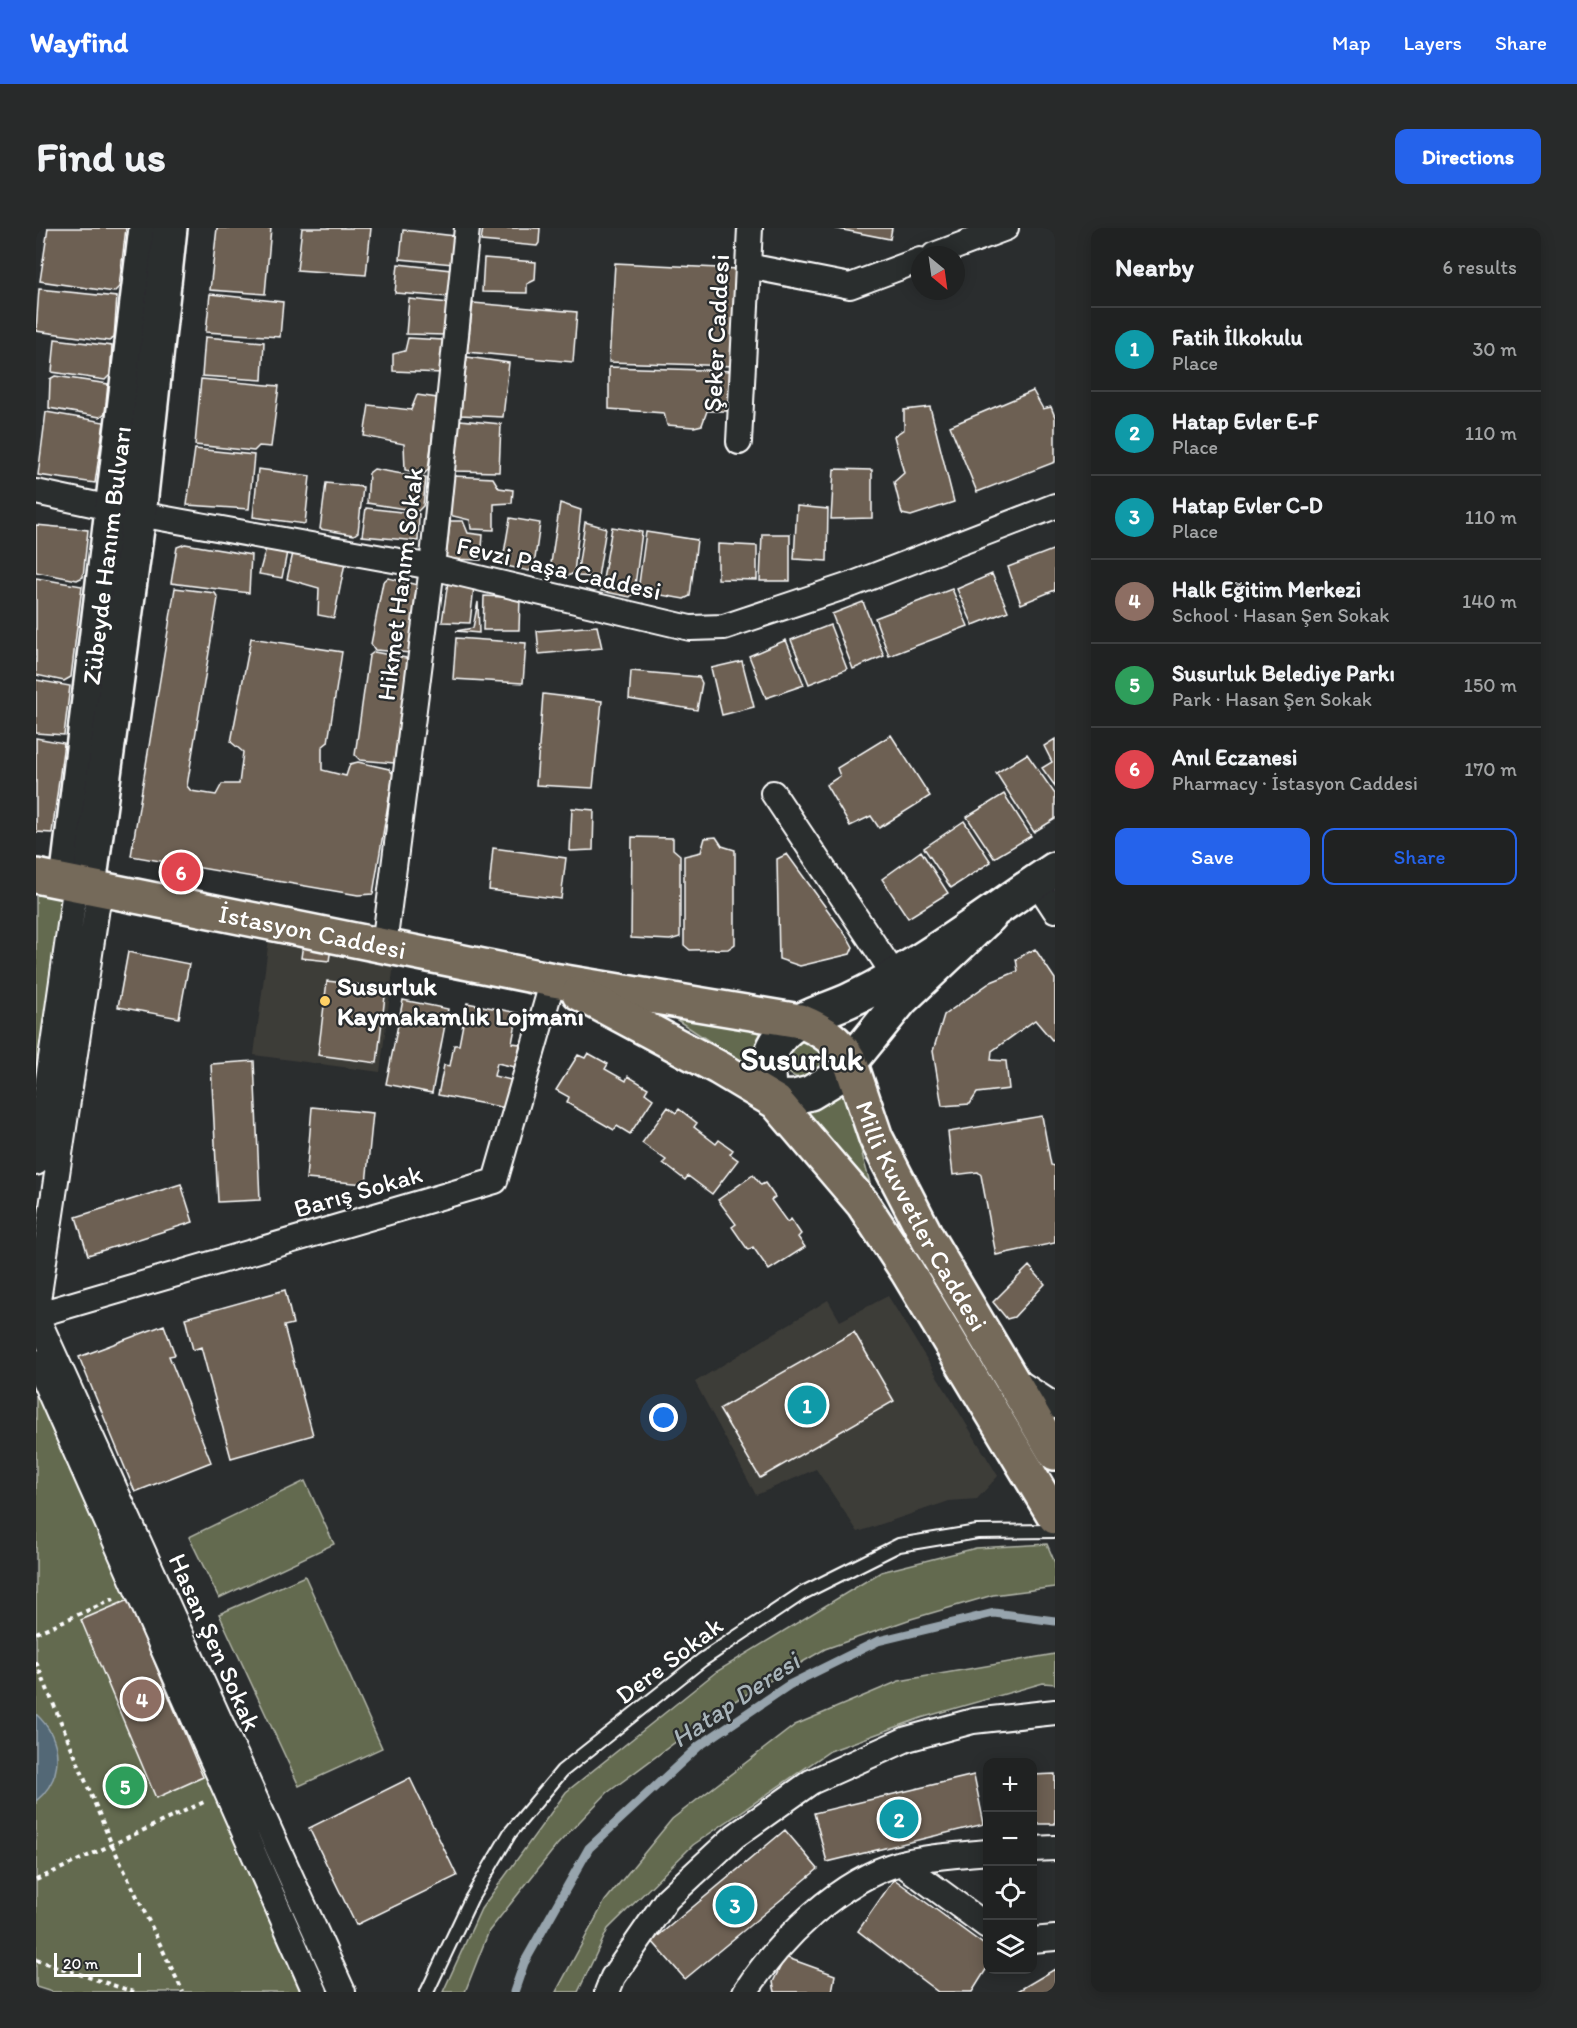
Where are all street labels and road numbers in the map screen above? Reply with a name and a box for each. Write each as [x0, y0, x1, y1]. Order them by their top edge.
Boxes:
street label: Şeker Caddesi [696, 253, 736, 413]
street label: Zübeyde Hanım Bulvarı [75, 424, 138, 687]
street label: Hikmet Hanım Sokak [370, 465, 430, 703]
street label: Fevzi Paşa Caddesi [453, 529, 665, 607]
street label: İstasyon Caddesi [216, 897, 409, 966]
street label: Milli Kuvvetler Caddesi [849, 1096, 995, 1337]
street label: Barış Sokak [290, 1157, 426, 1225]
street label: Hasan Şen Sokak [162, 1548, 268, 1736]
street label: Dere Sokak [609, 1609, 729, 1711]

